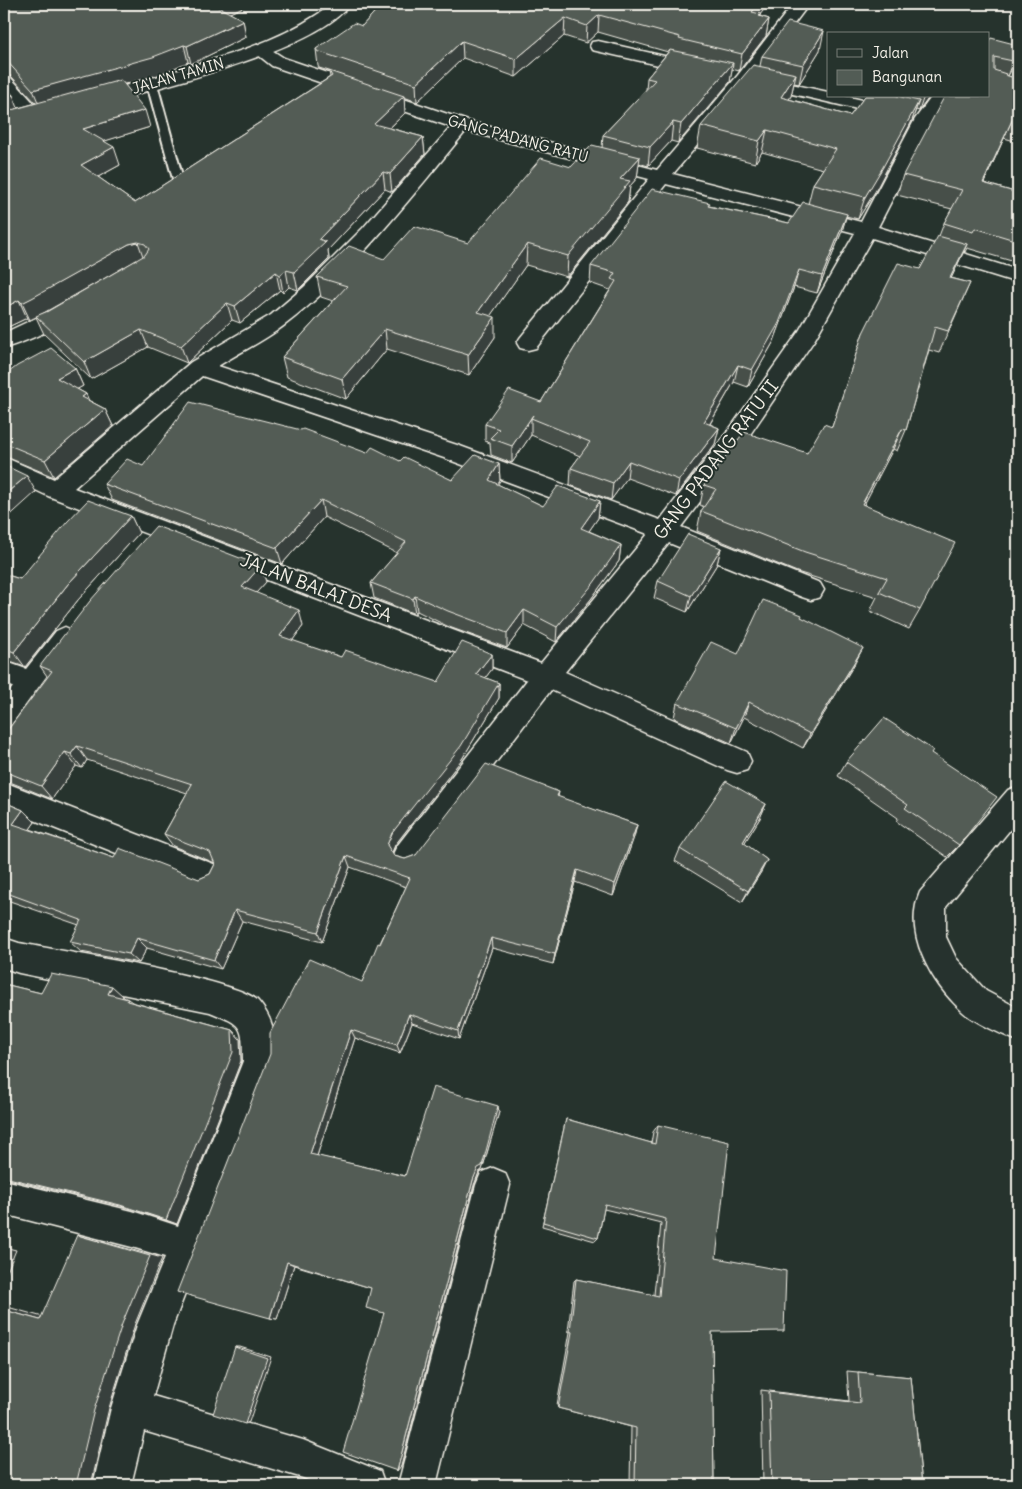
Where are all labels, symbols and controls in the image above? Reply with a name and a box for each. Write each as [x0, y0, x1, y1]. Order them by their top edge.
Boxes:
legend [827, 32, 990, 98]
text: Jalan [872, 43, 909, 62]
street label: JALAN TAMIN [130, 53, 226, 98]
text: Bangunan [872, 67, 942, 86]
street label: GANG PADANG RATU [446, 111, 591, 166]
street label: GANG PADANG RATU II [648, 375, 783, 544]
street label: JALAN BALAI DESA [237, 548, 395, 627]

